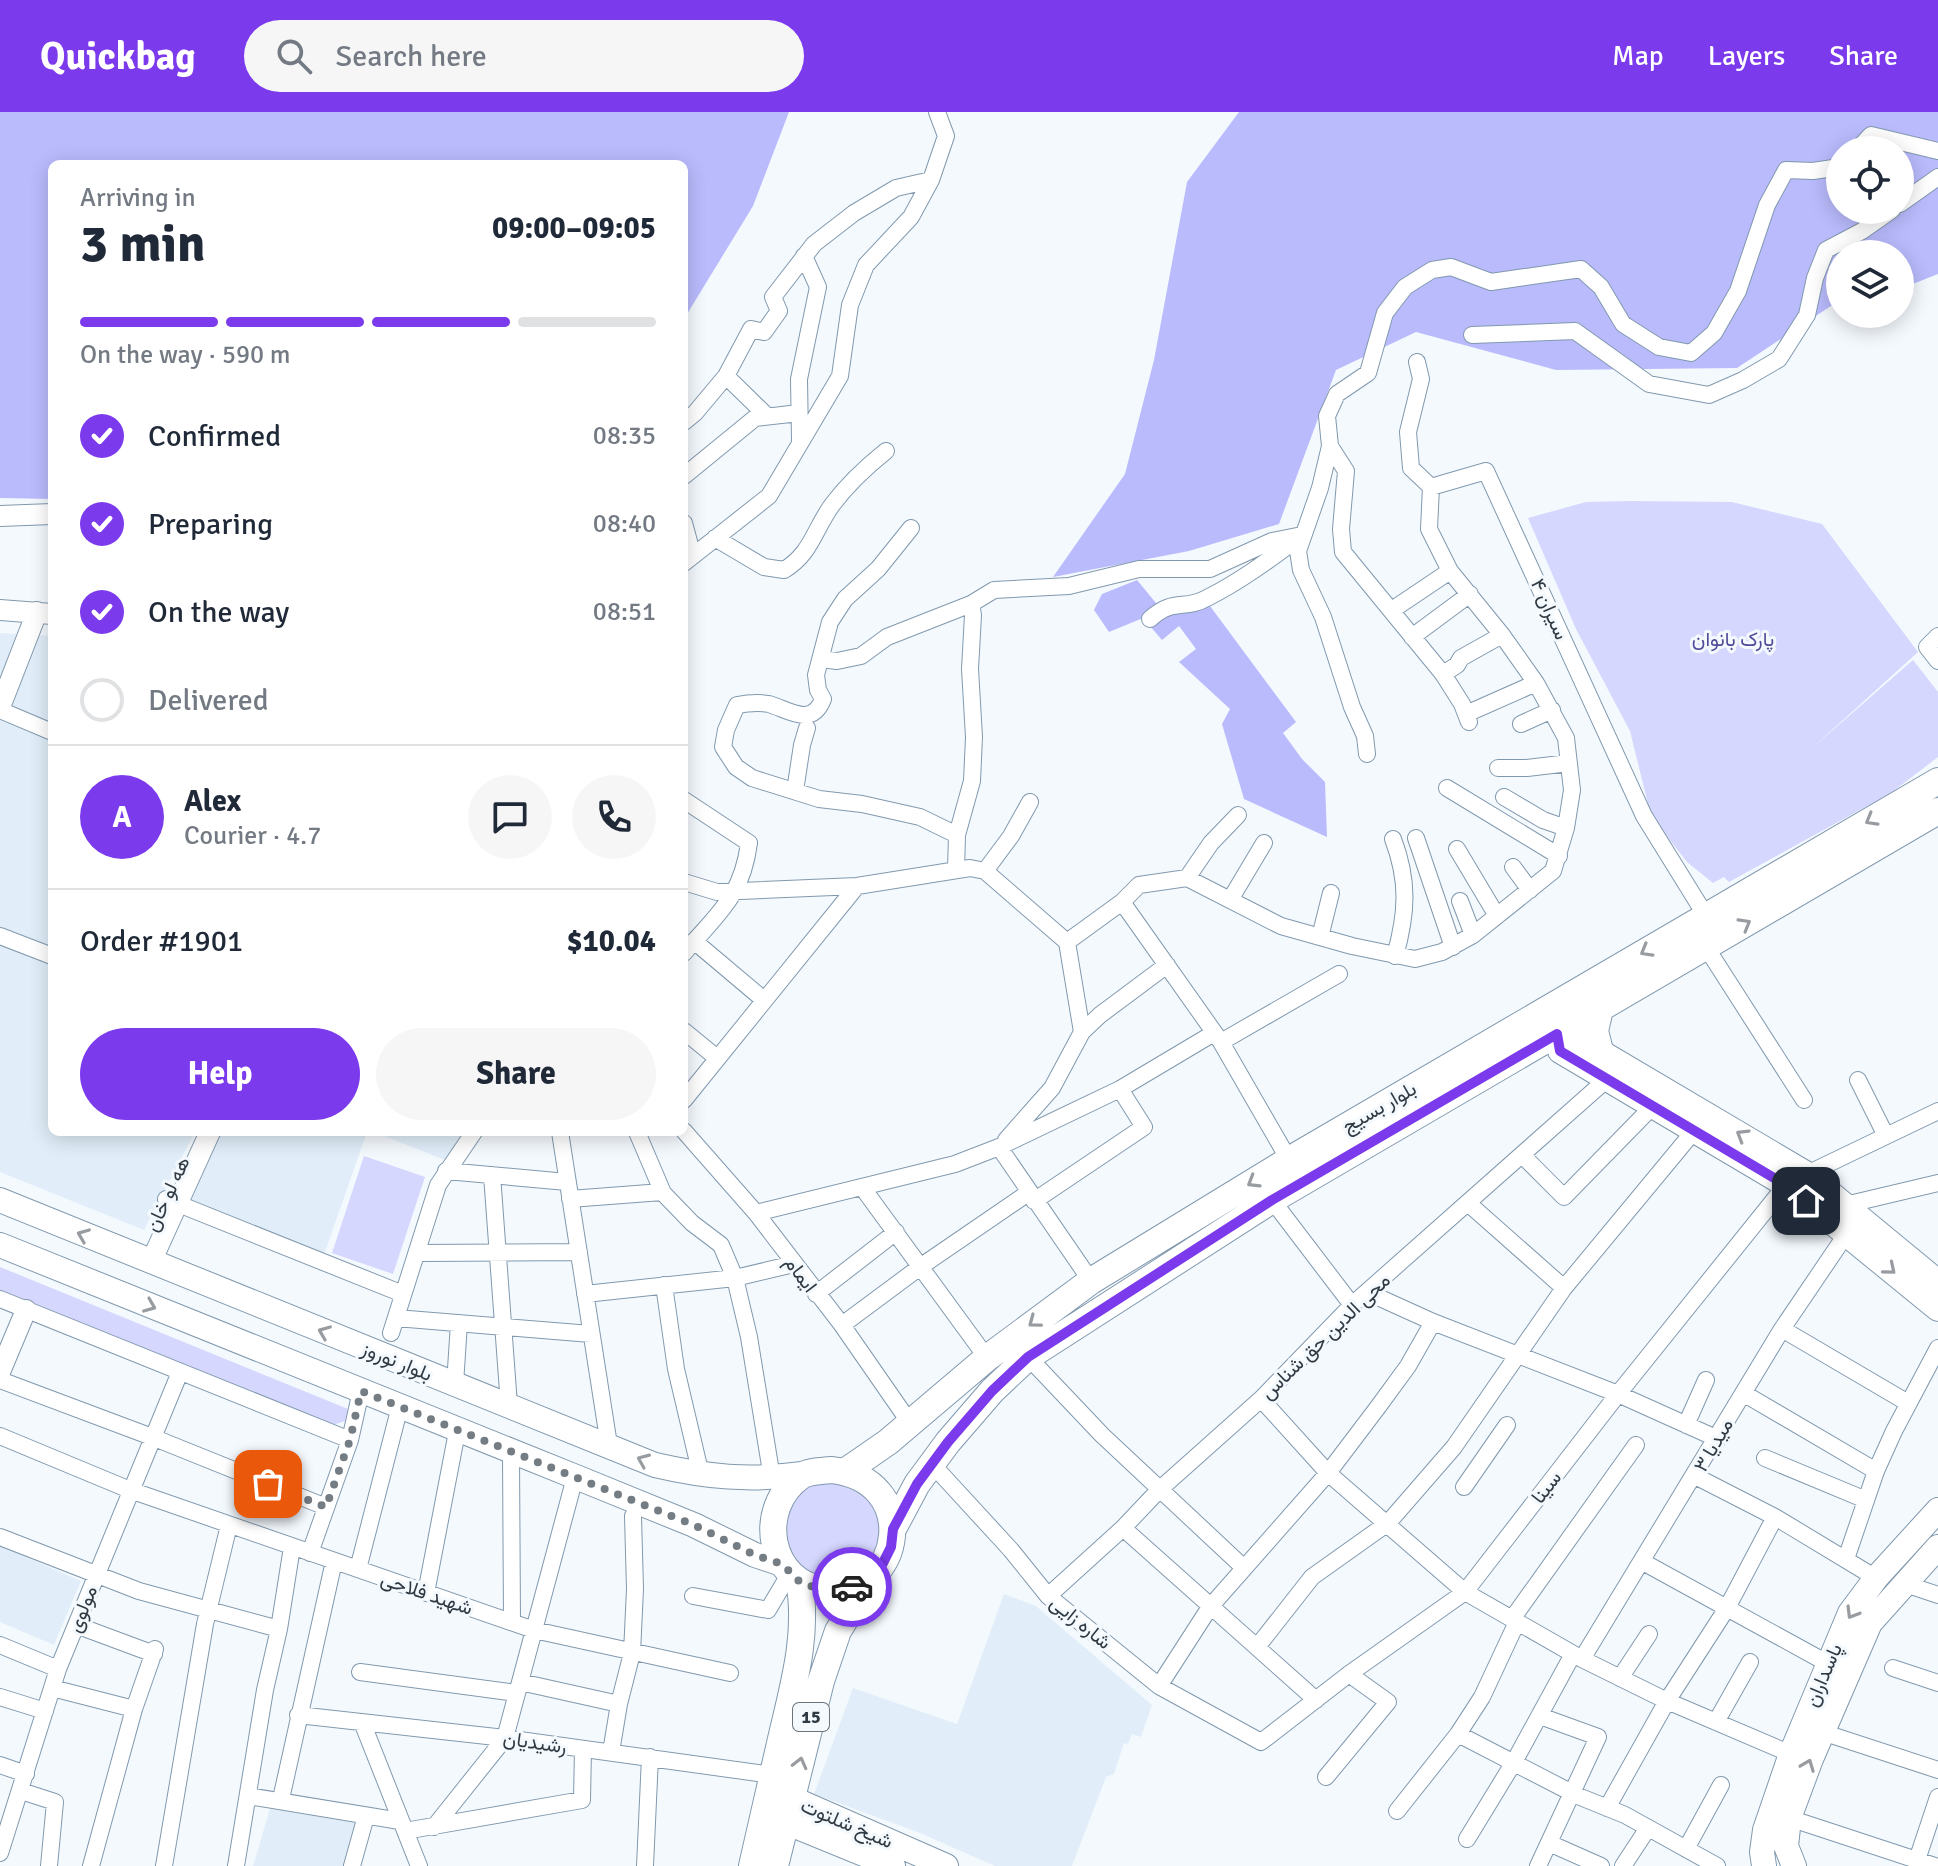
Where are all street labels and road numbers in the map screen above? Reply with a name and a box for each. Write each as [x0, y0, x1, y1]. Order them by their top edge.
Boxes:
street label: سیران ۴ [1525, 575, 1574, 644]
street label: بلوار بسیج [1338, 1076, 1421, 1140]
street label: هه لو خان [139, 1153, 196, 1236]
street label: ایمام [779, 1251, 822, 1298]
street label: محی الدین حق شناس [1255, 1268, 1396, 1405]
street label: بلوار نوروز [357, 1336, 436, 1387]
street label: میدیا ۳ [1688, 1414, 1739, 1476]
street label: سینا [1526, 1466, 1567, 1509]
street label: شهید فلاحی [378, 1566, 476, 1621]
street label: مولوی [62, 1582, 103, 1636]
street label: شاره زایی [1045, 1590, 1117, 1655]
street label: پاسداران [1799, 1640, 1849, 1711]
road number: 15 [793, 1703, 829, 1731]
street label: رشیدیان [502, 1726, 568, 1759]
street label: شیخ شلتوت [796, 1793, 897, 1855]

